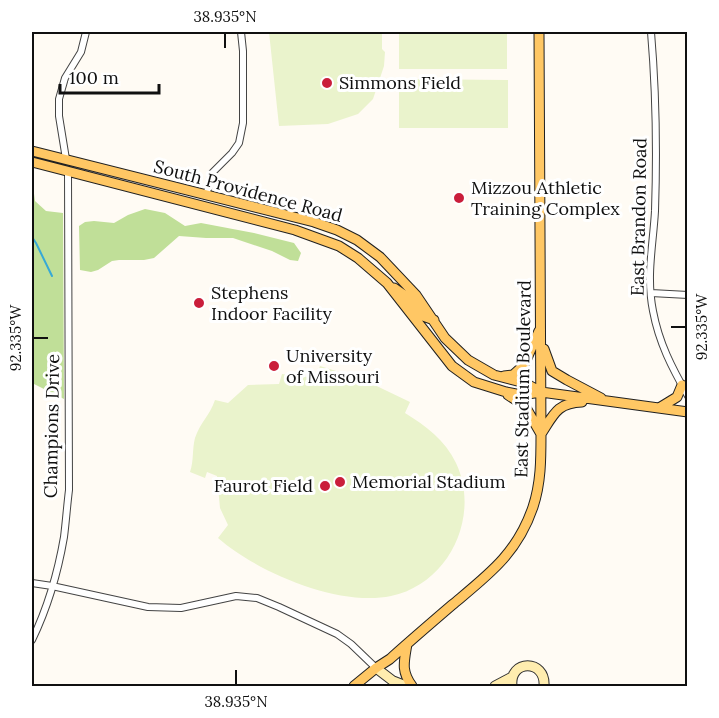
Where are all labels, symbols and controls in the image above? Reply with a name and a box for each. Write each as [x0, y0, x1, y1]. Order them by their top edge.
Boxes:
text: 38.935°N [193, 7, 257, 26]
scale bar [60, 57, 159, 95]
text: 100 m [69, 66, 119, 89]
place label: Simmons Field [339, 71, 461, 94]
marker: Simmons Field [320, 76, 334, 90]
street label: East Brandon Road [626, 137, 651, 296]
street label: South Providence Road [151, 154, 345, 227]
place label: Mizzou Athletic Training Complex [471, 176, 620, 220]
marker: Mizzou Athletic Training Complex [452, 191, 466, 205]
street label: East Stadium Boulevard [509, 280, 536, 478]
place label: Stephens Indoor Facility [211, 281, 332, 325]
text: 92.335°W [692, 293, 711, 360]
marker: Stephens Indoor Facility [192, 296, 206, 310]
text: 92.335°W [6, 304, 25, 371]
place label: University of Missouri [286, 344, 380, 388]
street label: Champions Drive [39, 354, 64, 498]
marker: University of Missouri [267, 359, 281, 373]
place label: Memorial Stadium [352, 470, 506, 493]
place label: Faurot Field [214, 474, 313, 497]
marker: Memorial Stadium [333, 475, 347, 489]
marker: Faurot Field [318, 479, 332, 493]
text: 38.935°N [204, 692, 268, 711]

